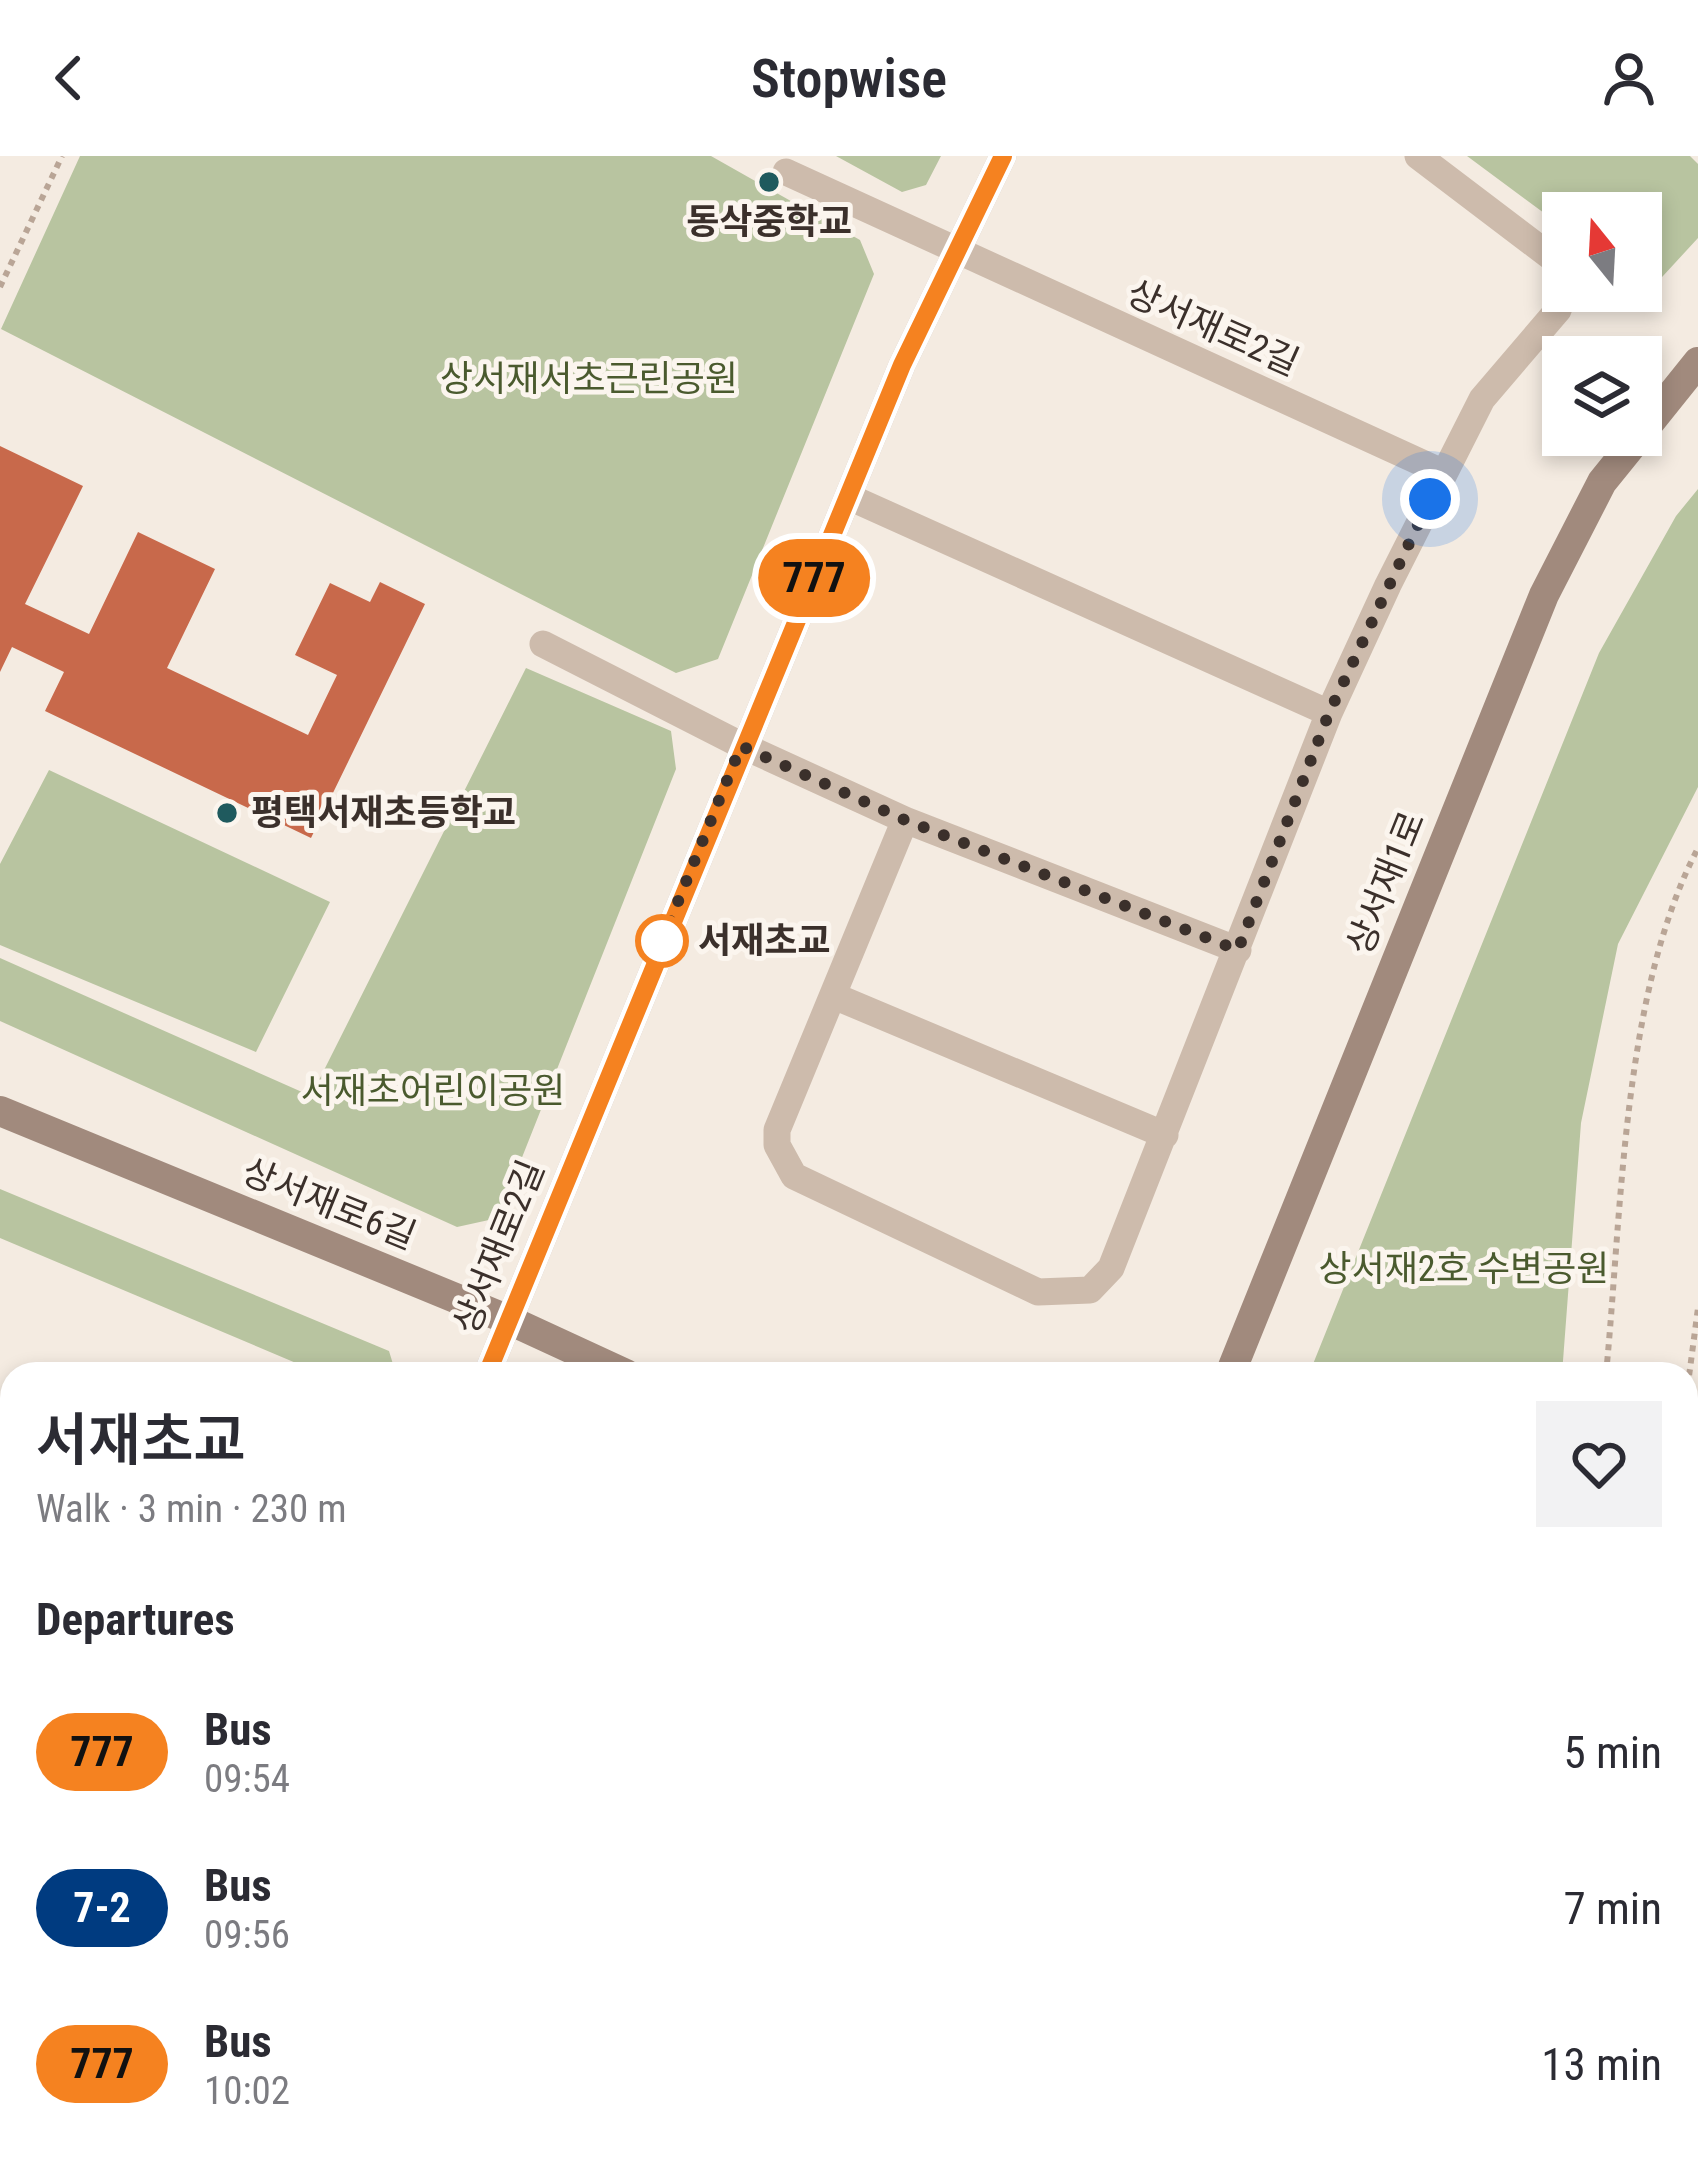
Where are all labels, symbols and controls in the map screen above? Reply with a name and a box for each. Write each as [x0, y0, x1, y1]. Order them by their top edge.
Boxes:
icon: back [36, 45, 102, 111]
icon: person [1596, 45, 1662, 111]
text: Stopwise [751, 47, 947, 110]
marker: 동삭중학교 [756, 169, 782, 195]
north arrow [1542, 192, 1662, 312]
map controls [1542, 192, 1662, 456]
place label: 동삭중학교 [686, 201, 852, 243]
street label: 상서재로2길 [1121, 272, 1305, 384]
button: layers [1542, 336, 1662, 456]
park label: 상서재서초근린공원 [440, 358, 738, 400]
your location [1400, 469, 1460, 529]
line badge: 777 [745, 539, 883, 617]
text: 777 [782, 553, 846, 602]
place label: 평택서재초등학교 [251, 792, 516, 834]
marker: 평택서재초등학교 [214, 800, 240, 826]
street label: 상서재1로 [1338, 805, 1434, 961]
marker: 서재초교 [637, 916, 687, 966]
place label: 서재초교 [698, 920, 830, 962]
park label: 서재초어린이공원 [301, 1070, 565, 1112]
street label: 상서재로6길 [236, 1150, 422, 1258]
street label: 상서재로2길 [445, 1154, 553, 1340]
park label: 상서재2호 수변공원 [1319, 1248, 1610, 1290]
button: heart [1536, 1401, 1662, 1527]
text: 서재초교 [36, 1407, 246, 1474]
text: Walk · 3 min · 230 m [36, 1486, 347, 1532]
text: Departures [36, 1593, 235, 1646]
text: Bus [204, 1703, 272, 1756]
text: 5 min [1563, 1726, 1662, 1779]
text: 777 [70, 1727, 134, 1776]
text: 09:54 [204, 1756, 290, 1802]
text: Bus [204, 1859, 272, 1912]
text: 7 min [1563, 1882, 1662, 1935]
text: 7-2 [73, 1883, 131, 1932]
text: 09:56 [204, 1912, 290, 1958]
text: Bus [204, 2015, 272, 2068]
text: 13 min [1541, 2038, 1662, 2091]
text: 777 [70, 2039, 134, 2088]
text: 10:02 [204, 2068, 290, 2114]

